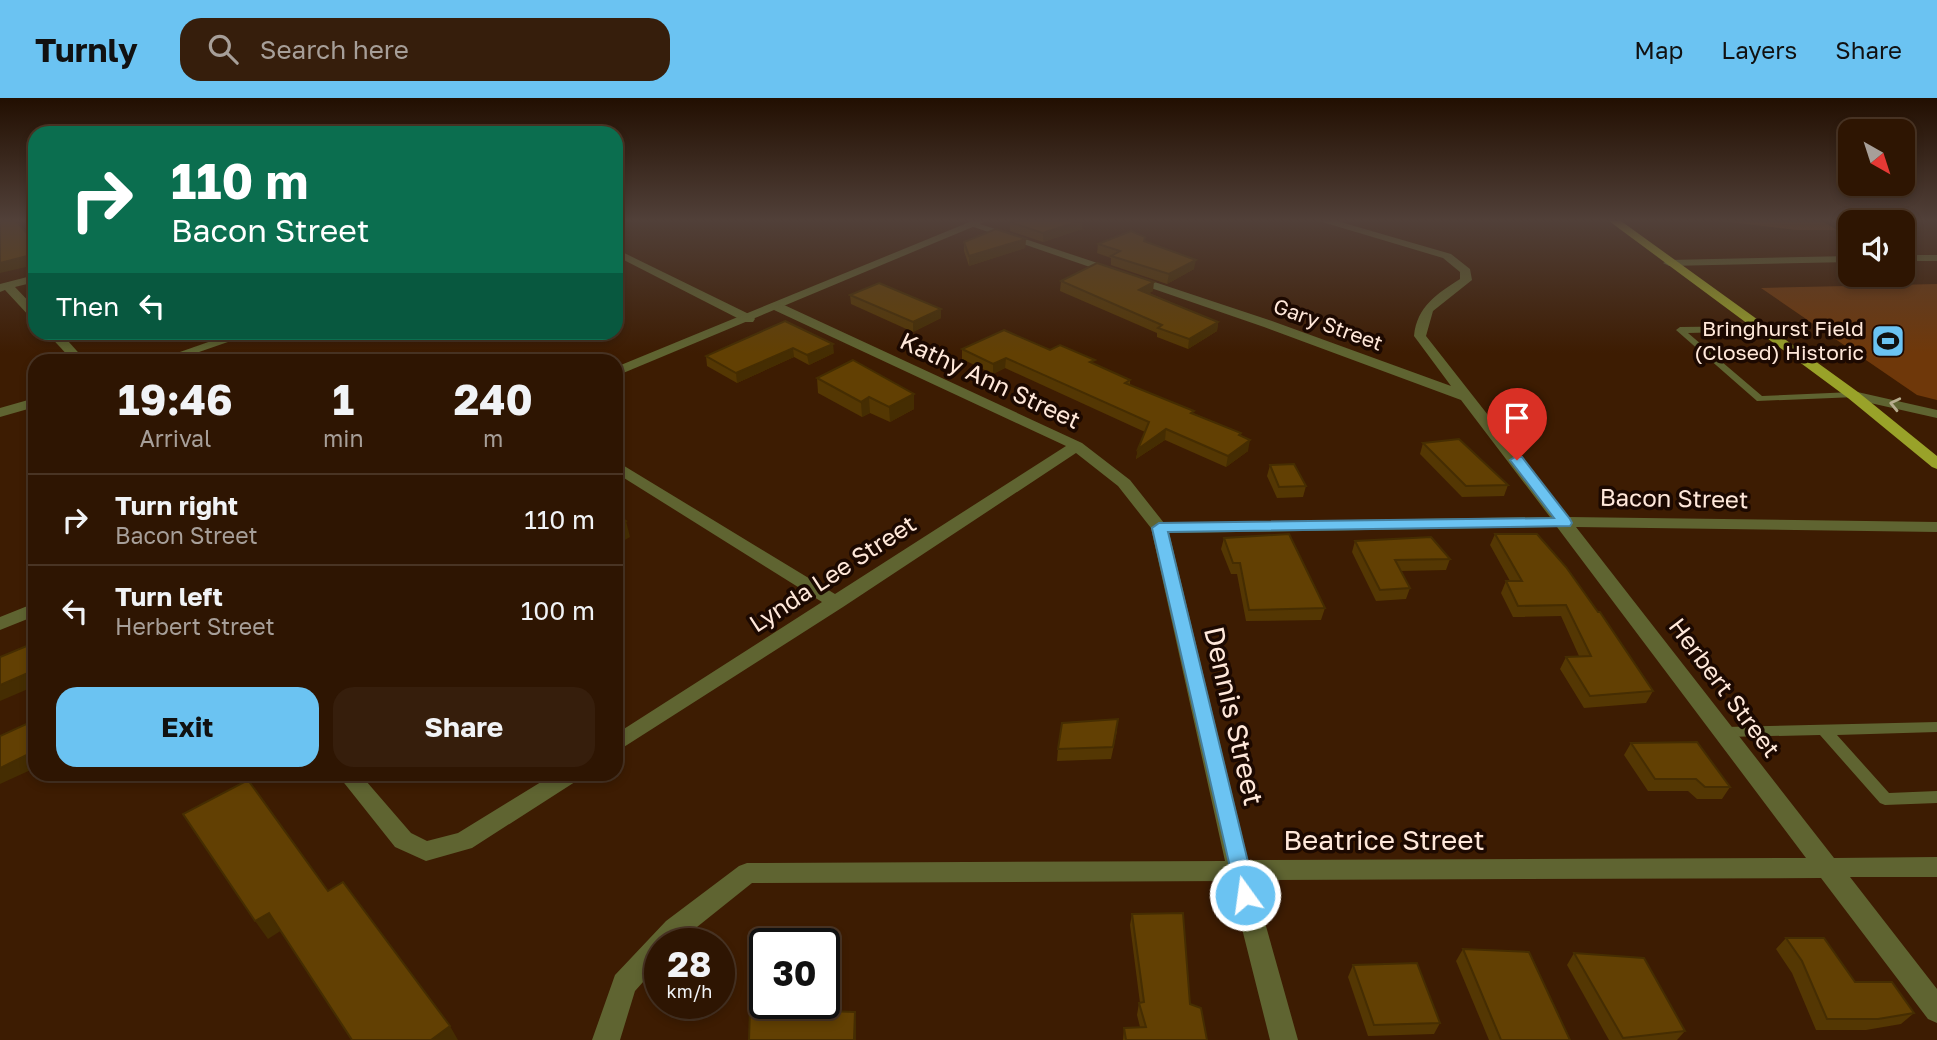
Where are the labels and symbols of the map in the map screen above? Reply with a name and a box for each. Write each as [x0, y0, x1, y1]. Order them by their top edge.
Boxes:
north arrow [1838, 119, 1914, 196]
street label: Gary Street [1270, 292, 1387, 356]
place label: Bringhurst Field (Closed) Historic [1694, 315, 1864, 365]
sports icon: Bringhurst Field (Closed) Historic [1869, 322, 1907, 360]
street label: Kathy Ann Street [896, 325, 1085, 434]
pin [1487, 388, 1547, 460]
one-way arrow [1889, 398, 1901, 413]
street label: Bacon Street [1599, 482, 1749, 513]
street label: Lynda Lee Street [744, 508, 921, 637]
street label: Herbert Street [1663, 612, 1787, 762]
street label: Dennis Street [1198, 623, 1271, 809]
street label: Beatrice Street [1283, 823, 1485, 856]
position arrow [1208, 858, 1282, 932]
speed limit sign: 30 [749, 928, 840, 1019]

